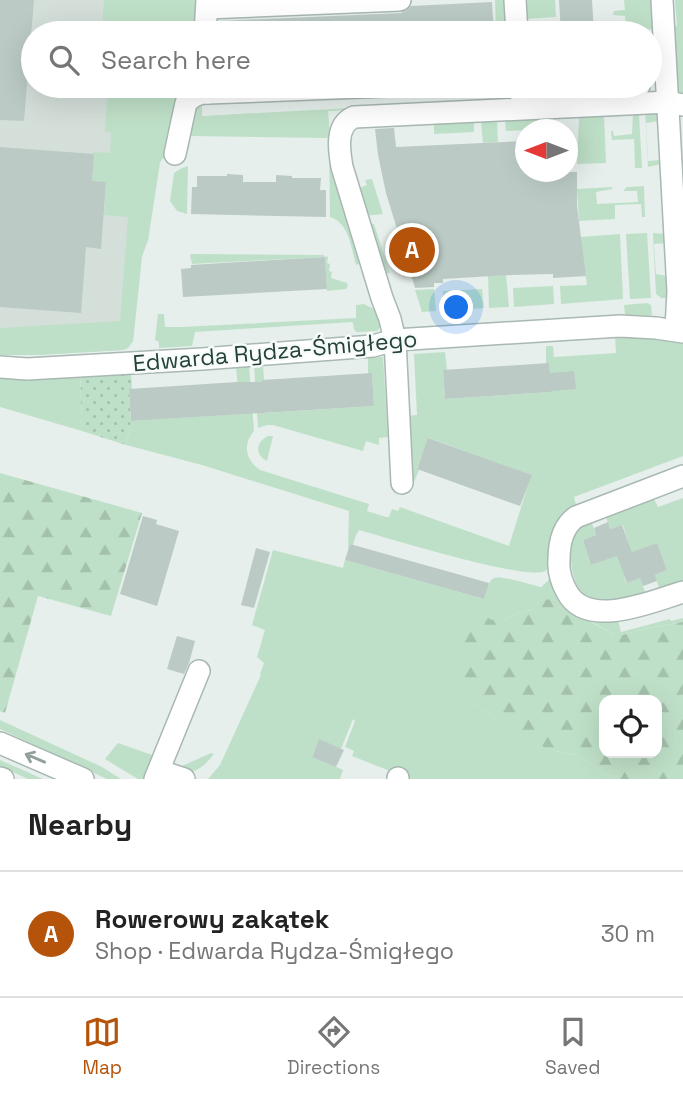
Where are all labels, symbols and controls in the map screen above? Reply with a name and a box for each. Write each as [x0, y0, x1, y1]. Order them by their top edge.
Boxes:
search box [21, 21, 662, 98]
icon: search [45, 41, 83, 79]
text: Search here [101, 43, 251, 77]
north arrow [515, 119, 578, 182]
pin: A [389, 224, 435, 276]
your location [439, 290, 473, 324]
street label: Edwarda Rydza-Śmigłego [131, 324, 419, 378]
map controls [599, 695, 662, 758]
button: locate [599, 695, 662, 758]
one-way arrow [25, 751, 47, 764]
text: Nearby [28, 805, 132, 844]
text: Rowerowy zakątek [95, 902, 329, 936]
text: A [44, 919, 58, 949]
text: 30 m [601, 919, 655, 949]
text: Shop · Edwarda Rydza-Śmigłego [95, 936, 454, 966]
tab: Map [82, 1013, 122, 1080]
tab: Directions [287, 1013, 380, 1080]
tab: Saved [545, 1013, 601, 1080]

